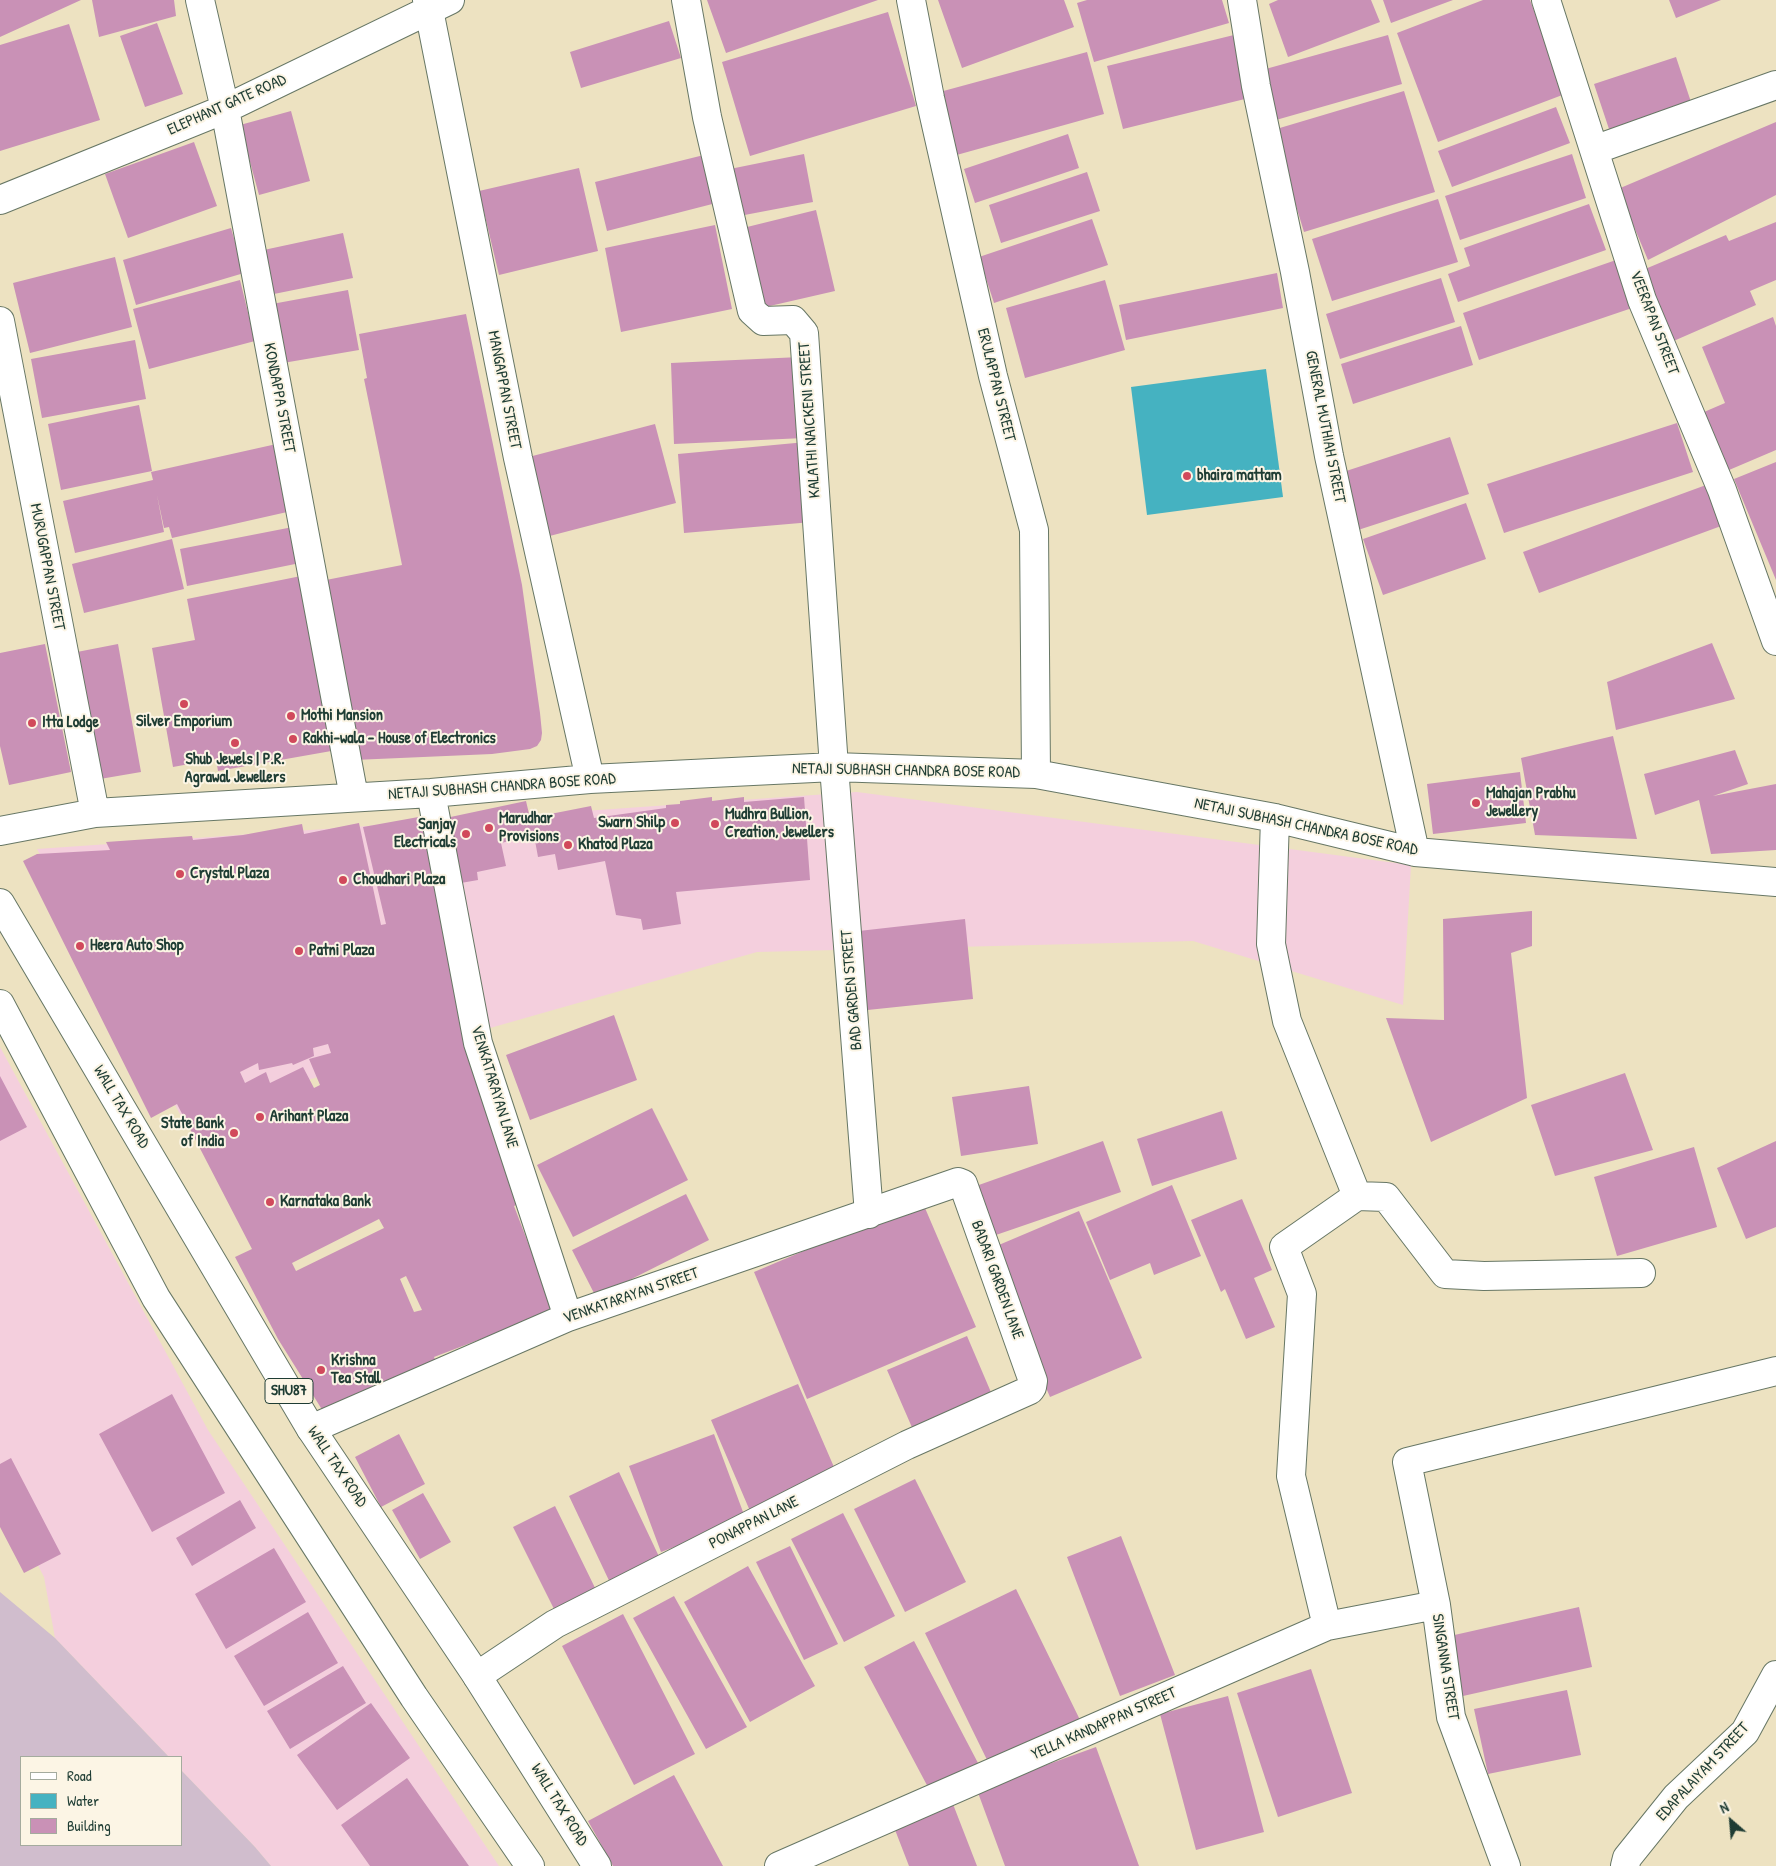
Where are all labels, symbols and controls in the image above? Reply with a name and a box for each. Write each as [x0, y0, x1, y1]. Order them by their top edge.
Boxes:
street label: ELEPHANT GATE ROAD [165, 70, 289, 140]
street label: VEERAPAN STREET [1625, 268, 1683, 378]
street label: ERULAPPAN STREET [973, 326, 1019, 444]
street label: MANGAPPAN STREET [483, 329, 525, 451]
street label: KONDAPPA STREET [259, 341, 299, 455]
street label: KALATHI NAICKENI STREET [795, 341, 825, 499]
street label: GENERAL MUTHIAH STREET [1301, 349, 1349, 505]
place label: bhaira mattam [1197, 466, 1282, 486]
marker: bhaira mattam [1181, 470, 1193, 482]
street label: MURUGAPPAN STREET [25, 502, 69, 632]
marker: Silver Emporium [178, 698, 190, 710]
place label: Mothi Mansion [301, 706, 383, 726]
marker: Mothi Mansion [285, 710, 297, 722]
place label: Silver Emporium [136, 712, 232, 732]
place label: Itta Lodge [42, 713, 99, 733]
marker: Itta Lodge [26, 717, 38, 729]
place label: Rakhi-wala - House of Electronics [303, 729, 496, 749]
marker: Rakhi-wala - House of Electronics [287, 733, 299, 745]
marker: Shub Jewels | P.R. Agrawal Jewellers [229, 737, 241, 749]
place label: Shub Jewels | P.R. Agrawal Jewellers [185, 750, 285, 788]
street label: NETAJI SUBHASH CHANDRA BOSE ROAD [792, 759, 1020, 783]
street label: NETAJI SUBHASH CHANDRA BOSE ROAD [388, 769, 616, 805]
place label: Mahajan Prabhu Jewellery [1486, 784, 1576, 822]
street label: NETAJI SUBHASH CHANDRA BOSE ROAD [1193, 794, 1419, 860]
marker: Mahajan Prabhu Jewellery [1470, 797, 1482, 809]
place label: Mudhra Bullion, Creation, Jewellers [725, 805, 834, 843]
place label: Marudhar Provisions [499, 809, 559, 847]
place label: Swarn Shilp [598, 813, 665, 833]
place label: Sanjay Electricals [394, 815, 456, 853]
marker: Swarn Shilp [669, 817, 681, 829]
marker: Mudhra Bullion, Creation, Jewellers [709, 818, 721, 830]
marker: Marudhar Provisions [483, 822, 495, 834]
marker: Sanjay Electricals [460, 828, 472, 840]
place label: Khatod Plaza [578, 835, 653, 855]
marker: Khatod Plaza [562, 839, 574, 851]
place label: Crystal Plaza [190, 864, 269, 884]
marker: Crystal Plaza [174, 868, 186, 880]
place label: Choudhari Plaza [353, 870, 445, 890]
marker: Choudhari Plaza [337, 874, 349, 886]
street label: BAD GARDEN STREET [837, 929, 867, 1051]
place label: Heera Auto Shop [90, 936, 184, 956]
marker: Heera Auto Shop [74, 940, 86, 952]
place label: Patni Plaza [309, 941, 374, 961]
marker: Patni Plaza [293, 945, 305, 957]
street label: VENKATARAYAN LANE [466, 1023, 522, 1151]
street label: WALL TAX ROAD [89, 1062, 153, 1152]
place label: Arihant Plaza [270, 1107, 348, 1127]
marker: Arihant Plaza [254, 1111, 266, 1123]
place label: State Bank of India [161, 1114, 224, 1152]
marker: State Bank of India [228, 1127, 240, 1139]
place label: Karnataka Bank [280, 1192, 371, 1212]
marker: Karnataka Bank [264, 1196, 276, 1208]
street label: BADARI GARDEN LANE [967, 1218, 1027, 1342]
street label: VENKATARAYAN STREET [561, 1264, 701, 1328]
place label: Krishna Tea Stall [331, 1351, 381, 1389]
marker: Krishna Tea Stall [315, 1364, 327, 1376]
road number: SHU87 [265, 1378, 313, 1404]
street label: WALL TAX ROAD [303, 1423, 371, 1511]
street label: PONAPPAN LANE [706, 1492, 802, 1554]
street label: SINGANNA STREET [1427, 1612, 1463, 1722]
street label: YELLA KANDAPPAN STREET [1028, 1683, 1180, 1765]
street label: EDAPALAIYAM STREET [1653, 1719, 1753, 1825]
legend [20, 1756, 182, 1846]
street label: WALL TAX ROAD [526, 1760, 592, 1850]
text: Road [67, 1765, 92, 1786]
text: Water [67, 1790, 99, 1811]
north arrow [1706, 1796, 1756, 1846]
text: N [1716, 1797, 1732, 1817]
text: Building [67, 1815, 111, 1836]

